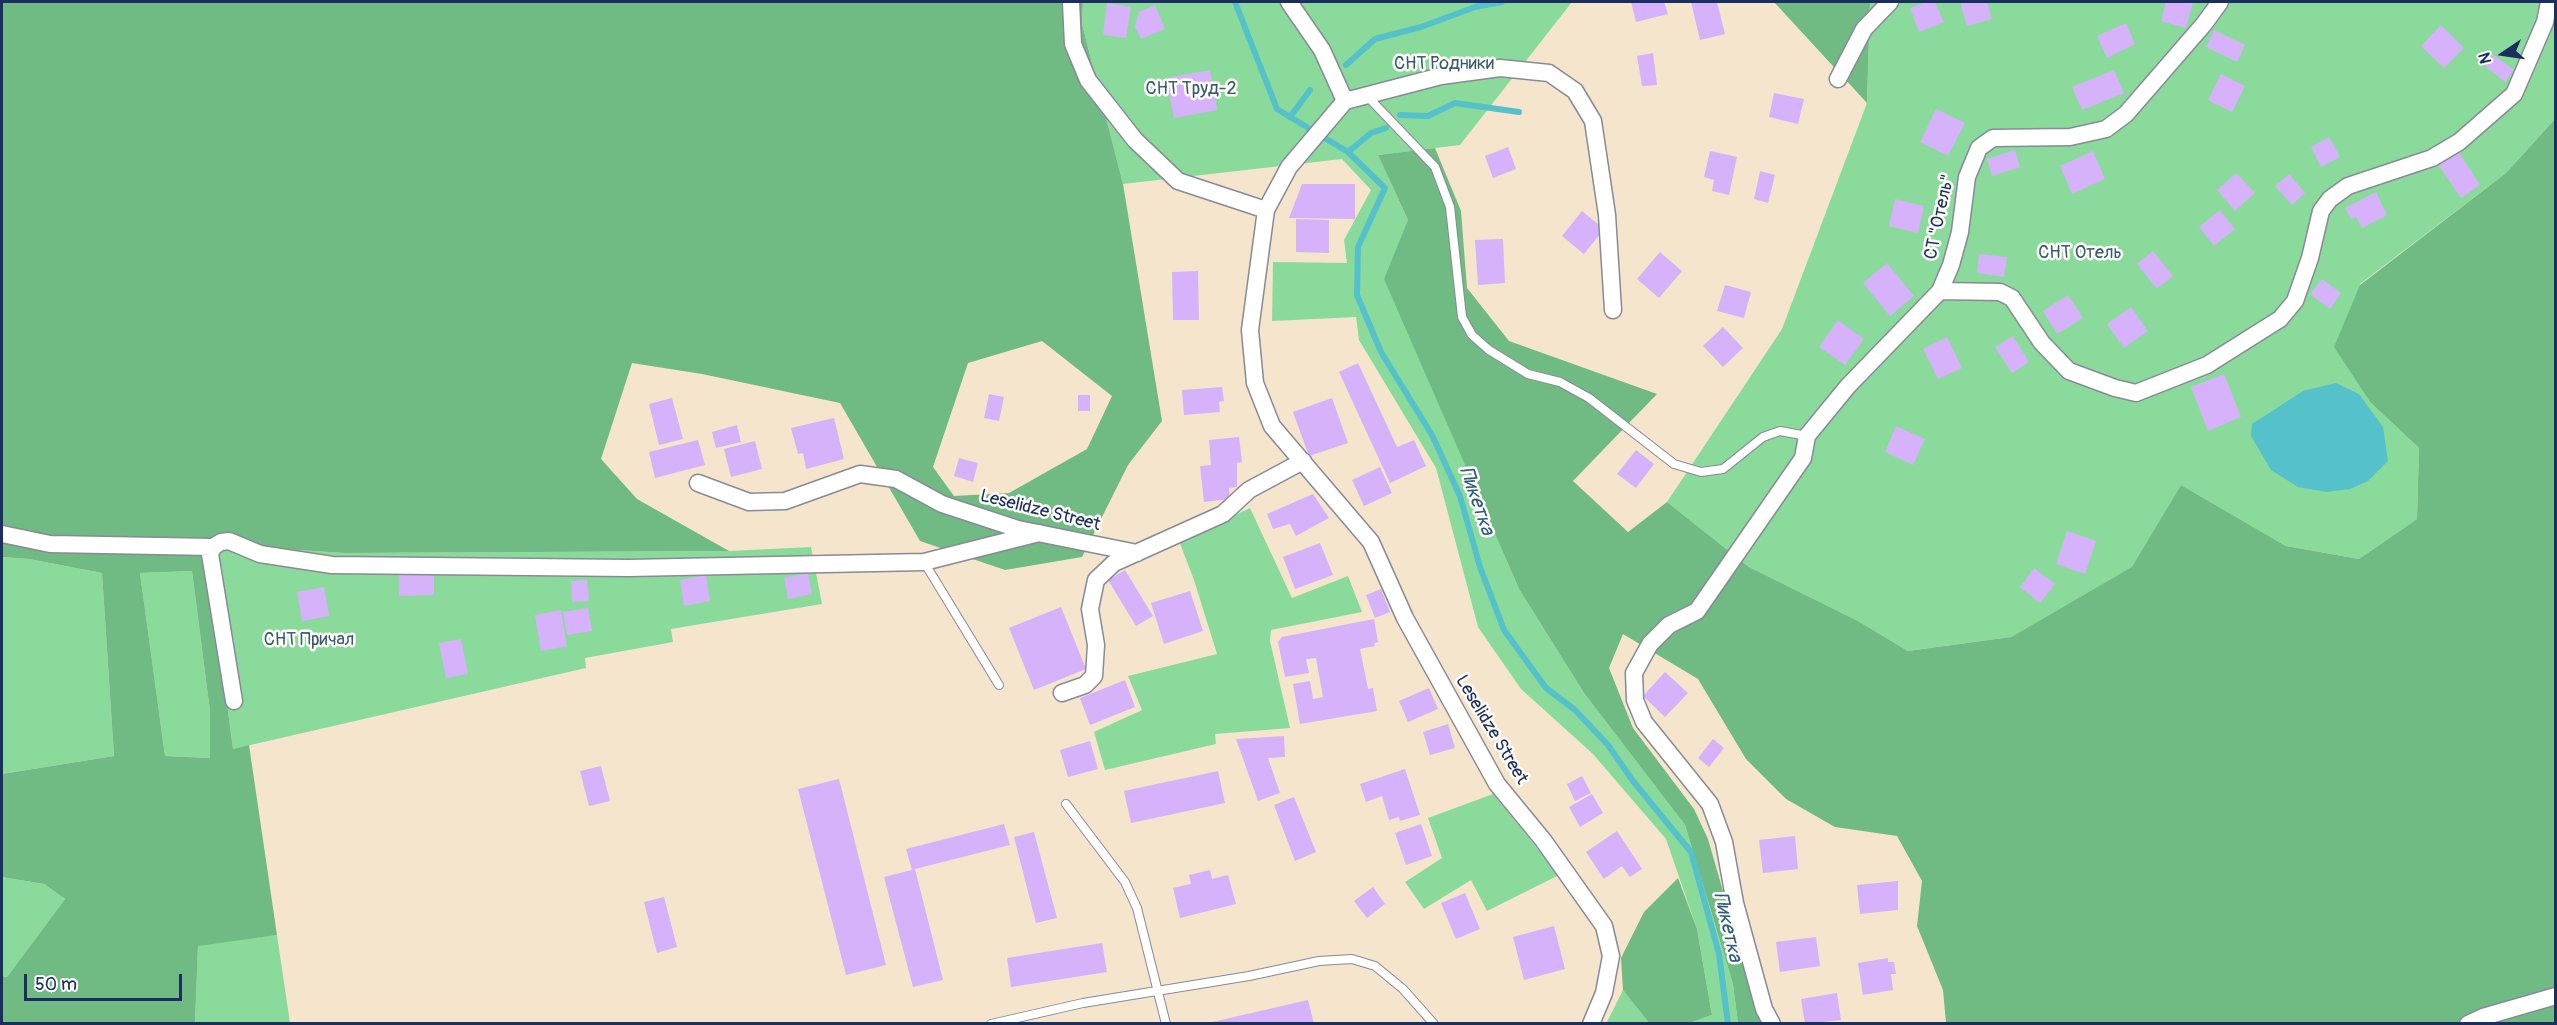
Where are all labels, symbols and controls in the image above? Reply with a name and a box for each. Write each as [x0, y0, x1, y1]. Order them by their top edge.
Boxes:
north arrow [2473, 24, 2533, 84]
text: N [2475, 51, 2496, 66]
park label: СНТ Родники [1394, 53, 1494, 75]
park label: СНТ Труд-2 [1145, 78, 1237, 100]
street label: СТ "Отель" [1920, 172, 1960, 262]
park label: СНТ Отель [2038, 242, 2122, 264]
water label: Пикетка [1453, 464, 1499, 538]
street label: Leselidze Street [978, 486, 1102, 536]
park label: СНТ Причал [264, 629, 354, 651]
street label: Leselidze Street [1450, 672, 1532, 788]
water label: Пикетка [1707, 890, 1747, 964]
scale bar [27, 962, 184, 1000]
text: 50 m [35, 973, 77, 996]

